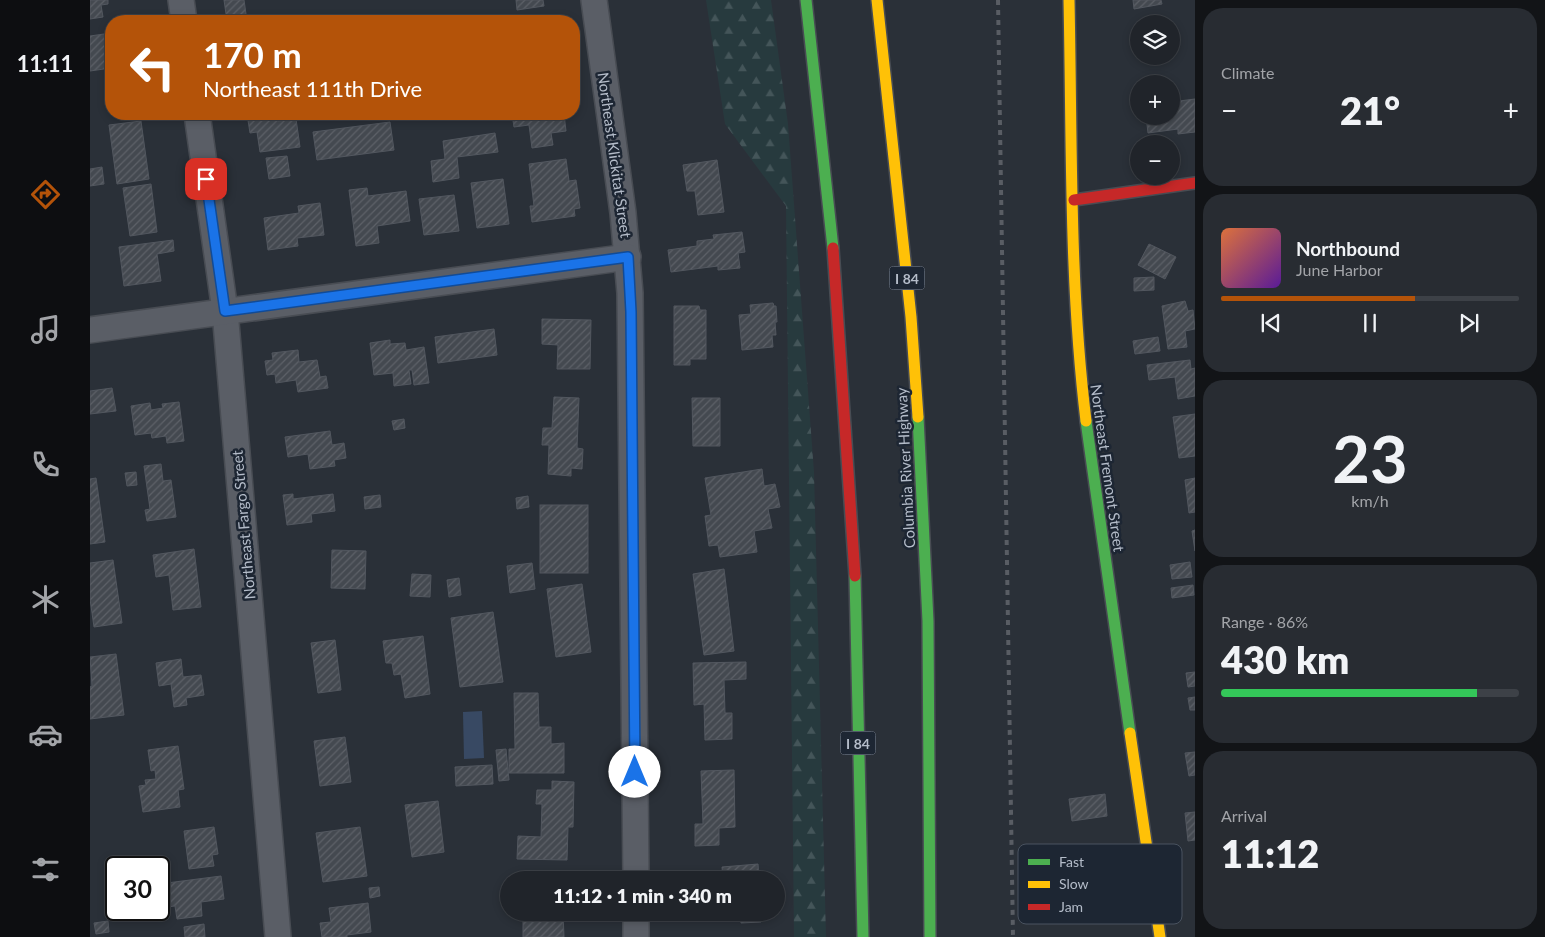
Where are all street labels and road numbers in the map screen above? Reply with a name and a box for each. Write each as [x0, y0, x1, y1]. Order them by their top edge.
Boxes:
street label: Northeast Klickitat Street [594, 71, 636, 240]
road number: I 84 [890, 266, 924, 290]
street label: Northeast Fremont Street [1087, 383, 1129, 553]
street label: Columbia River Highway [892, 387, 918, 549]
street label: Northeast Fargo Street [227, 449, 258, 600]
road number: I 84 [840, 731, 876, 754]

